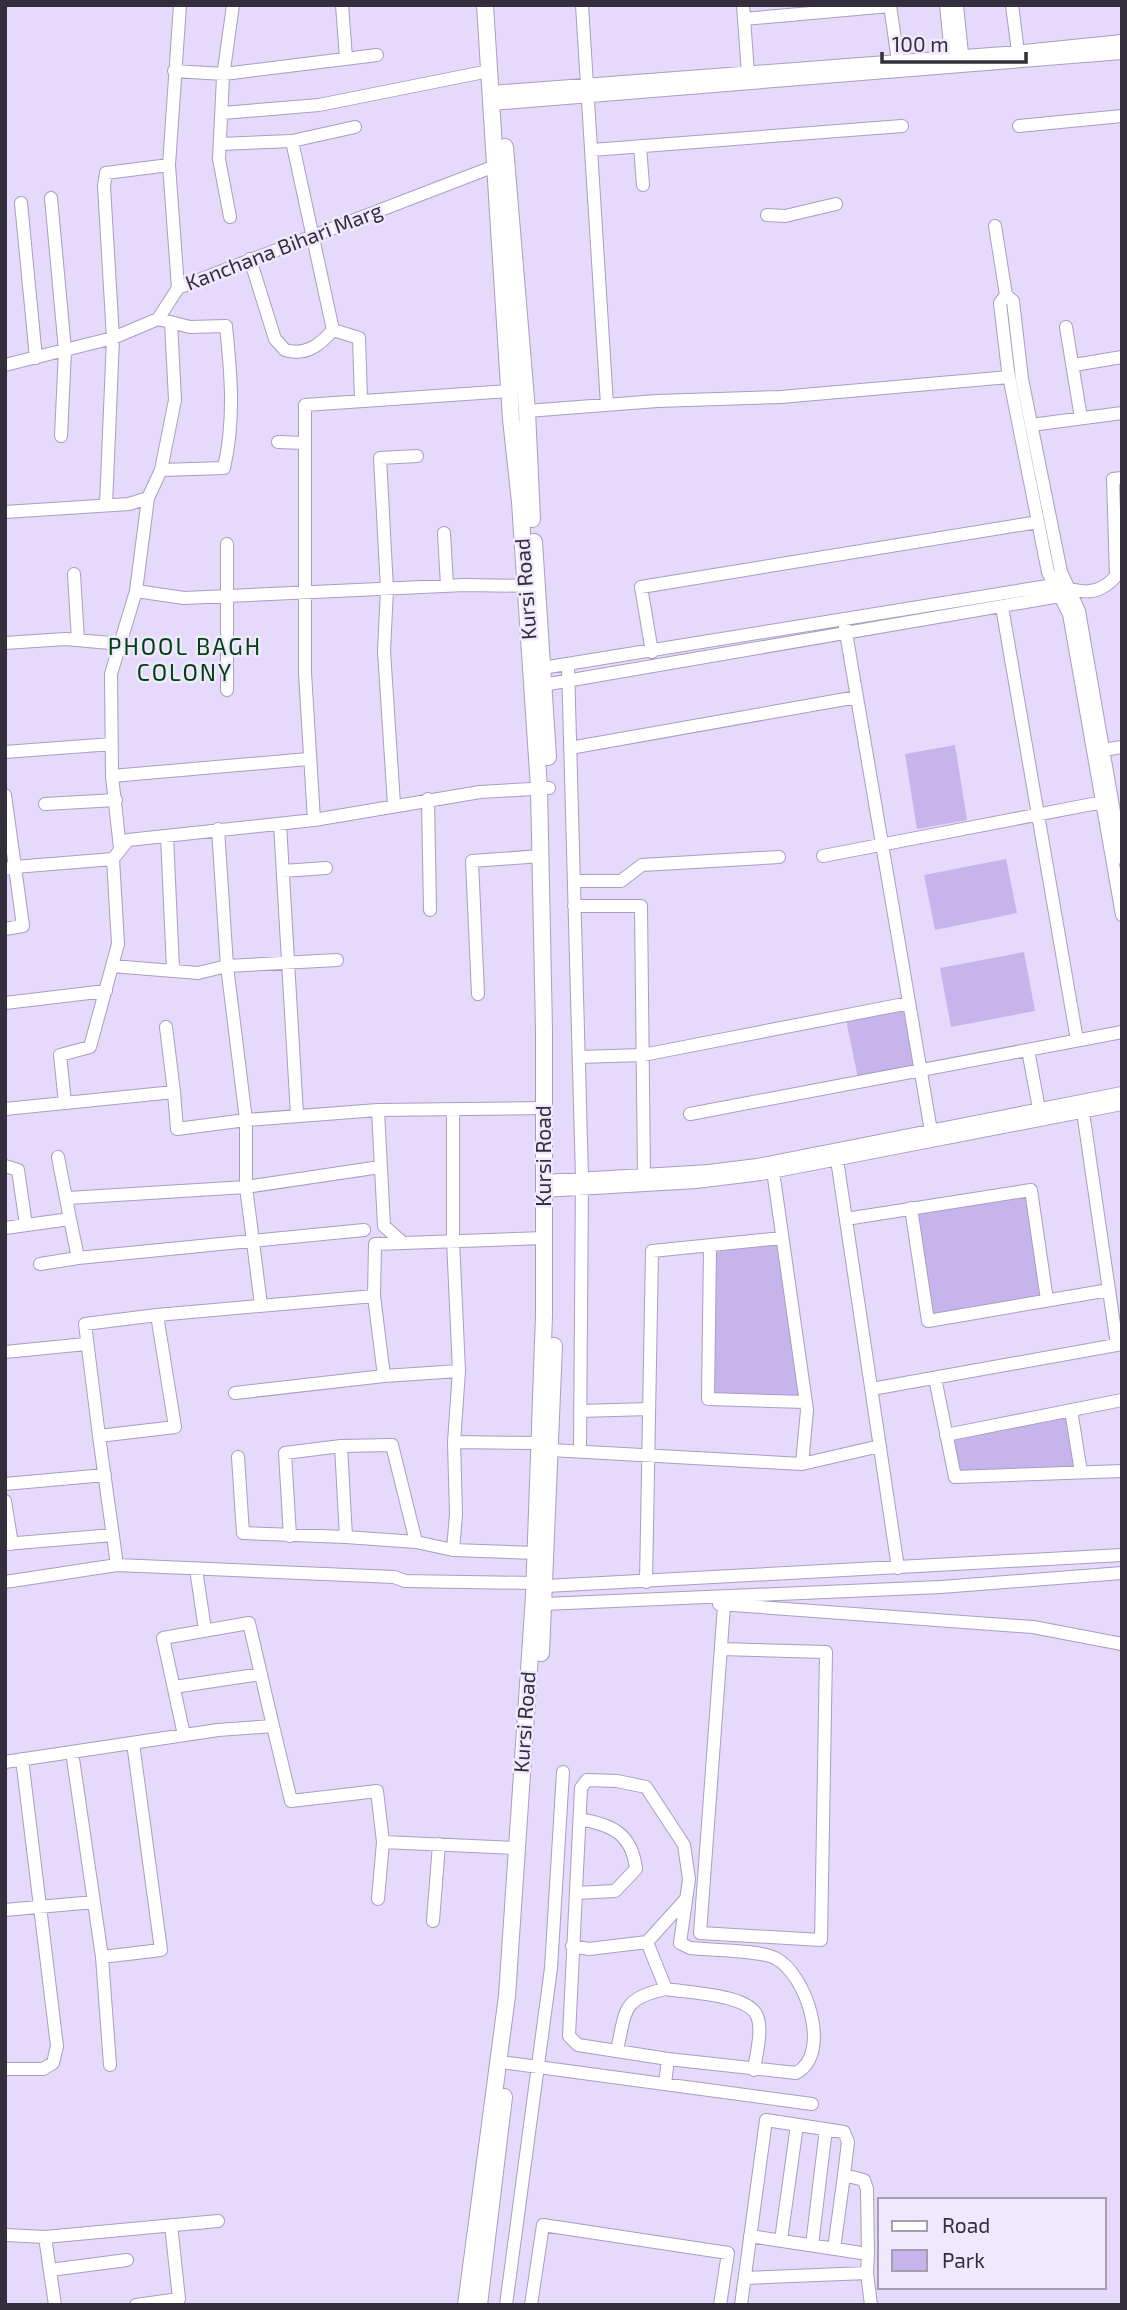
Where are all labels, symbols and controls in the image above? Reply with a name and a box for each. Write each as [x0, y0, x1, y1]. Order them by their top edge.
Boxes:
scale bar [882, 21, 1026, 65]
text: 100 m [892, 31, 949, 56]
street label: Kanchana Bihari Marg [182, 196, 386, 295]
street label: Kursi Road [508, 538, 541, 641]
district label: PHOOL BAGH COLONY [108, 632, 262, 686]
street label: Kursi Road [530, 1105, 555, 1207]
street label: Kursi Road [507, 1670, 540, 1773]
legend [878, 2198, 1106, 2289]
text: Road [942, 2212, 990, 2237]
text: Park [942, 2247, 985, 2272]

